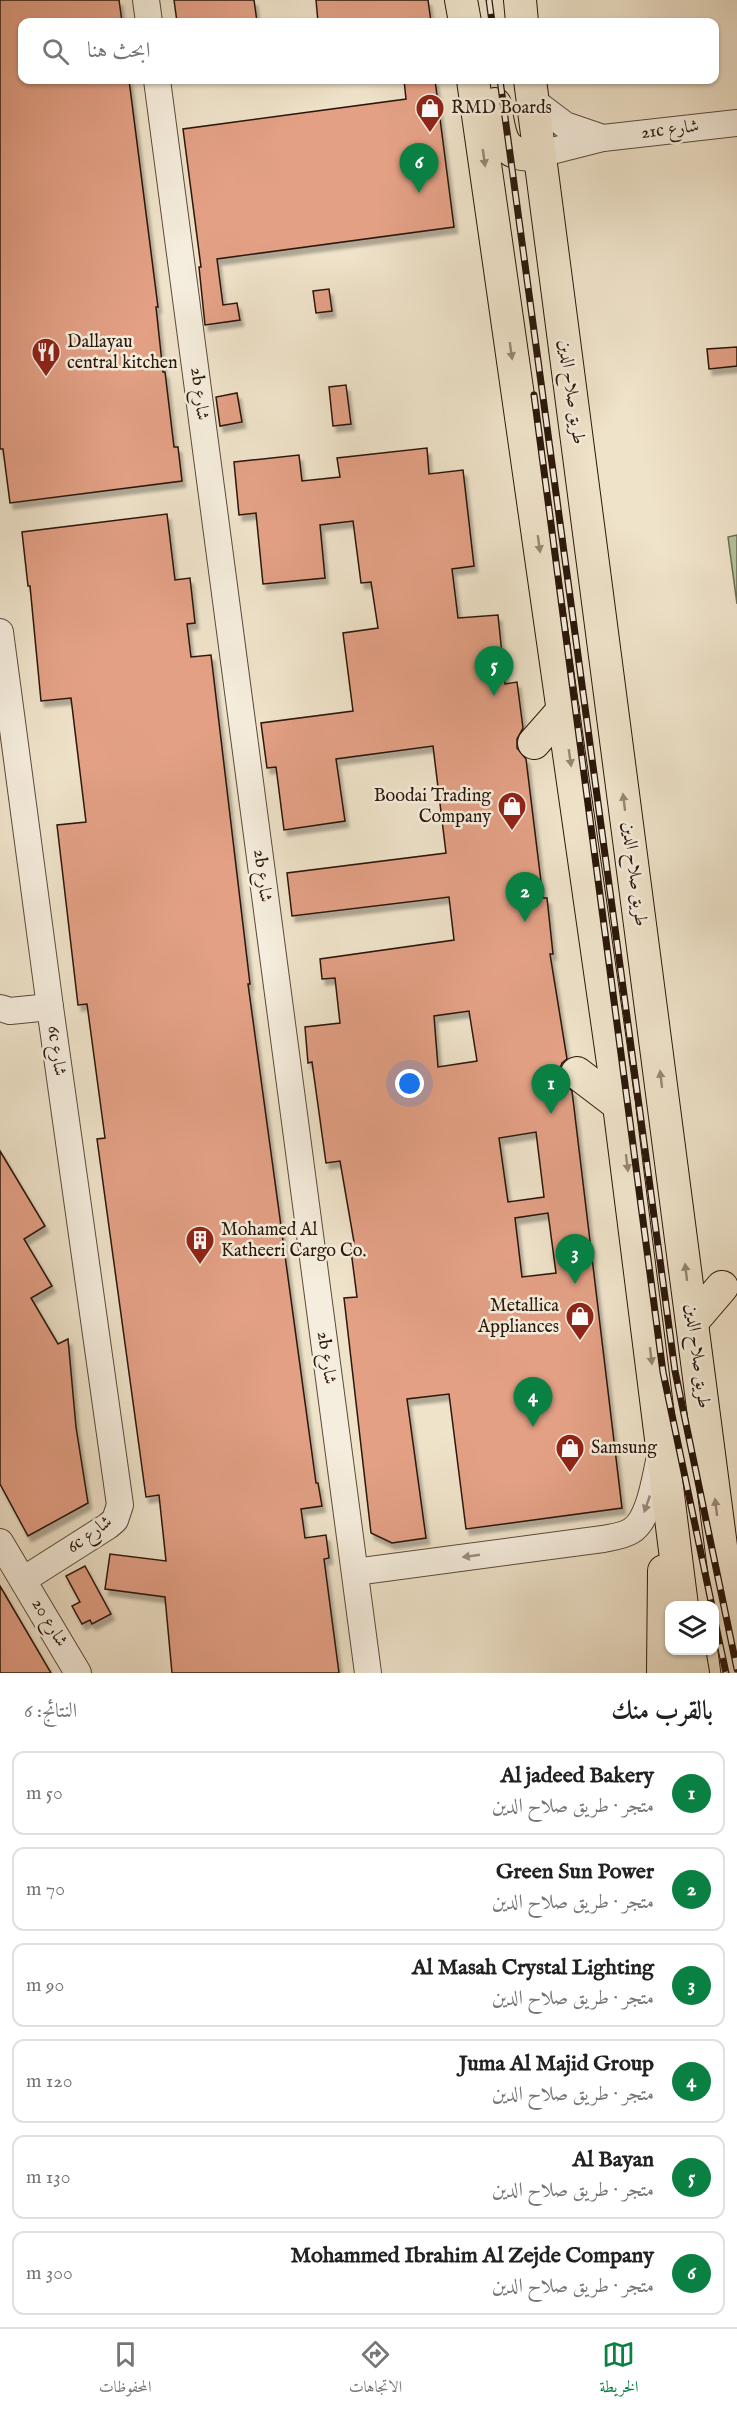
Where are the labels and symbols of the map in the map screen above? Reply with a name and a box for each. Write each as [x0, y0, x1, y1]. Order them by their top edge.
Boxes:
shop icon: RMD Boards [414, 92, 446, 134]
place label: RMD Boards [451, 97, 552, 120]
street label: 21c شارع [640, 115, 700, 147]
pin: 6 [400, 144, 438, 193]
one-way arrow [479, 149, 488, 168]
place label: Dallayau central kitchen [67, 331, 178, 375]
restaurant icon: Dallayau central kitchen [30, 336, 62, 378]
street label: طريق صلاح الدين [549, 338, 590, 446]
one-way arrow [507, 342, 516, 361]
street label: 2b شارع [182, 366, 214, 422]
one-way arrow [535, 535, 544, 554]
pin: 5 [474, 646, 514, 696]
one-way arrow [565, 749, 574, 768]
place label: Boodai Trading Company [374, 785, 491, 829]
shop icon: Boodai Trading Company [496, 790, 528, 832]
one-way arrow [620, 792, 629, 811]
street label: طريق صلاح الدين [613, 820, 652, 928]
street label: 2b شارع [245, 848, 277, 904]
pin: 2 [506, 872, 544, 922]
street label: 6c شارع [39, 1024, 71, 1078]
pin: 1 [532, 1064, 570, 1114]
your location [395, 1069, 424, 1098]
one-way arrow [656, 1069, 665, 1088]
one-way arrow [622, 1153, 631, 1172]
place label: Mohamed Al Katheeri Cargo Co. [221, 1219, 366, 1263]
building icon: Mohamed Al Katheeri Cargo Co. [184, 1224, 216, 1266]
pin: 3 [556, 1234, 594, 1284]
one-way arrow [681, 1262, 691, 1281]
place label: Metallica Appliances [477, 1295, 559, 1339]
shop icon: Metallica Appliances [564, 1300, 596, 1342]
street label: طريق صلاح الدين [676, 1302, 715, 1410]
street label: 2b شارع [309, 1330, 341, 1386]
one-way arrow [646, 1347, 656, 1366]
pin: 4 [514, 1378, 552, 1427]
shop icon: Samsung [554, 1432, 586, 1474]
place label: Samsung [591, 1437, 657, 1460]
one-way arrow [642, 1495, 652, 1513]
one-way arrow [711, 1497, 721, 1516]
street label: 6c شارع [63, 1511, 118, 1561]
one-way arrow [461, 1551, 480, 1561]
street label: شارع 20 [24, 1595, 72, 1652]

